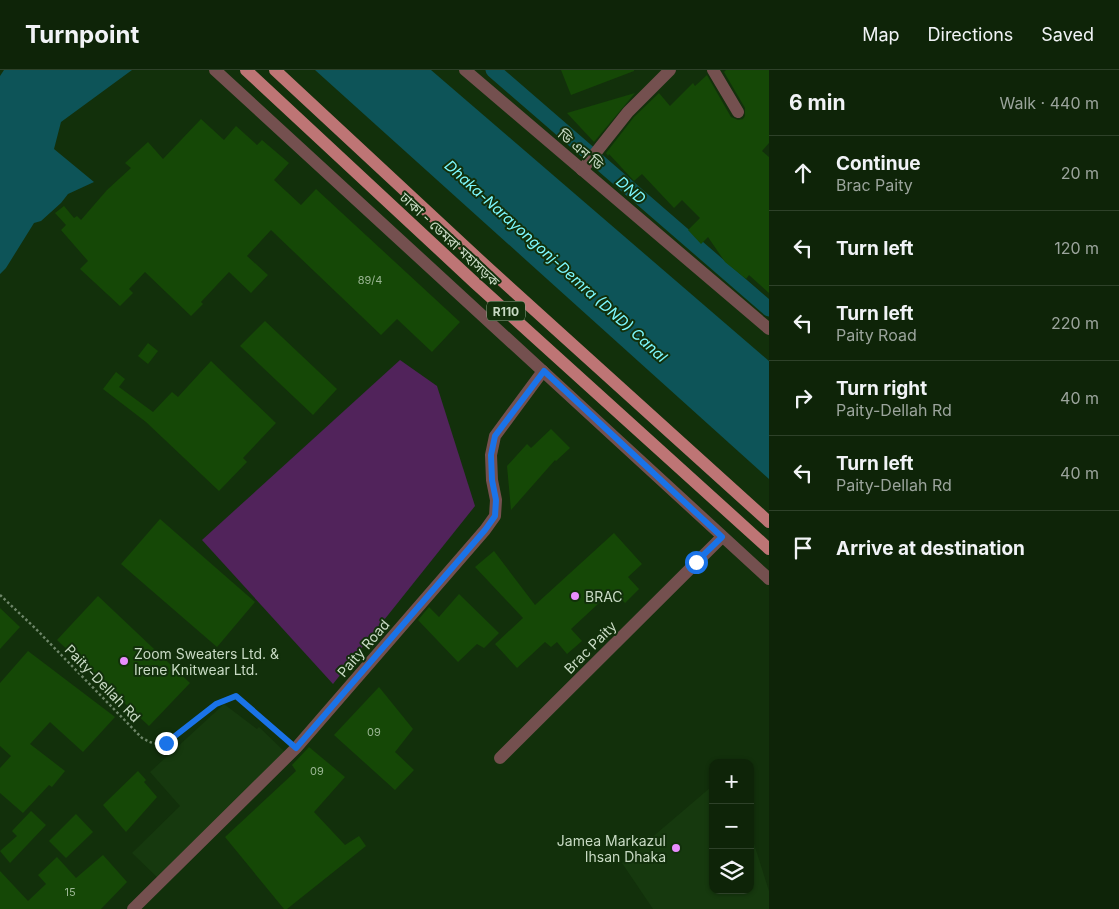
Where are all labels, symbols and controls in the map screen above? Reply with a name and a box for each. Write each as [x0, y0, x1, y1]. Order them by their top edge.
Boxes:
text: Turnpoint [25, 20, 139, 49]
text: Map [862, 24, 900, 45]
text: Directions [928, 24, 1013, 45]
text: Saved [1041, 24, 1094, 45]
text: 6 min [789, 90, 846, 115]
text: Walk · 440 m [1000, 93, 1099, 113]
street label: ডি এন ডি [554, 125, 608, 174]
text: Continue [836, 152, 921, 175]
water label: Dhaka-Narayongonj-Demra (DND) Canal [441, 156, 671, 366]
icon: ahead [789, 159, 817, 187]
text: 20 m [1061, 163, 1099, 183]
water label: DND [612, 172, 650, 208]
text: Brac Paity [836, 175, 913, 195]
street label: ঢাকা - ডেমরা মহাসড়ক [396, 188, 504, 290]
icon: left [789, 234, 817, 262]
text: Turn left [836, 237, 914, 260]
text: 120 m [1054, 238, 1099, 258]
house number: 89/4 [358, 273, 382, 287]
road number: R110 [487, 302, 525, 320]
text: Turn left [836, 302, 914, 325]
icon: left [789, 309, 817, 337]
text: 220 m [1051, 313, 1099, 333]
text: Paity Road [836, 325, 917, 345]
text: Turn right [836, 377, 927, 400]
icon: right [789, 384, 817, 412]
text: 40 m [1060, 388, 1099, 408]
text: Paity-Dellah Rd [836, 400, 952, 420]
text: Turn left [836, 452, 914, 475]
icon: left [789, 459, 817, 487]
text: 40 m [1060, 463, 1099, 483]
text: Paity-Dellah Rd [836, 475, 952, 495]
icon: arrive [789, 534, 817, 562]
text: Arrive at destination [836, 537, 1025, 560]
route start [685, 551, 708, 574]
place label: BRAC [585, 588, 623, 605]
marker: BRAC [569, 590, 581, 602]
street label: Paity Road [333, 616, 393, 680]
street label: Brac Paity [560, 617, 620, 677]
street label: Paity-Dellah Rd [62, 641, 144, 725]
place label: Zoom Sweaters Ltd. & Irene Knitwear Ltd. [134, 645, 279, 678]
marker: Zoom Sweaters Ltd. & Irene Knitwear Ltd. [118, 655, 130, 667]
house number: 09 [367, 725, 381, 739]
route end [155, 732, 178, 755]
map controls [709, 759, 754, 894]
button: + [709, 759, 754, 804]
house number: 09 [310, 764, 324, 778]
button: − [709, 804, 754, 849]
place label: Jamea Markazul Ihsan Dhaka [557, 832, 666, 865]
marker: Jamea Markazul Ihsan Dhaka [670, 842, 682, 854]
button: layers [709, 849, 754, 894]
house number: 15 [64, 885, 76, 899]

